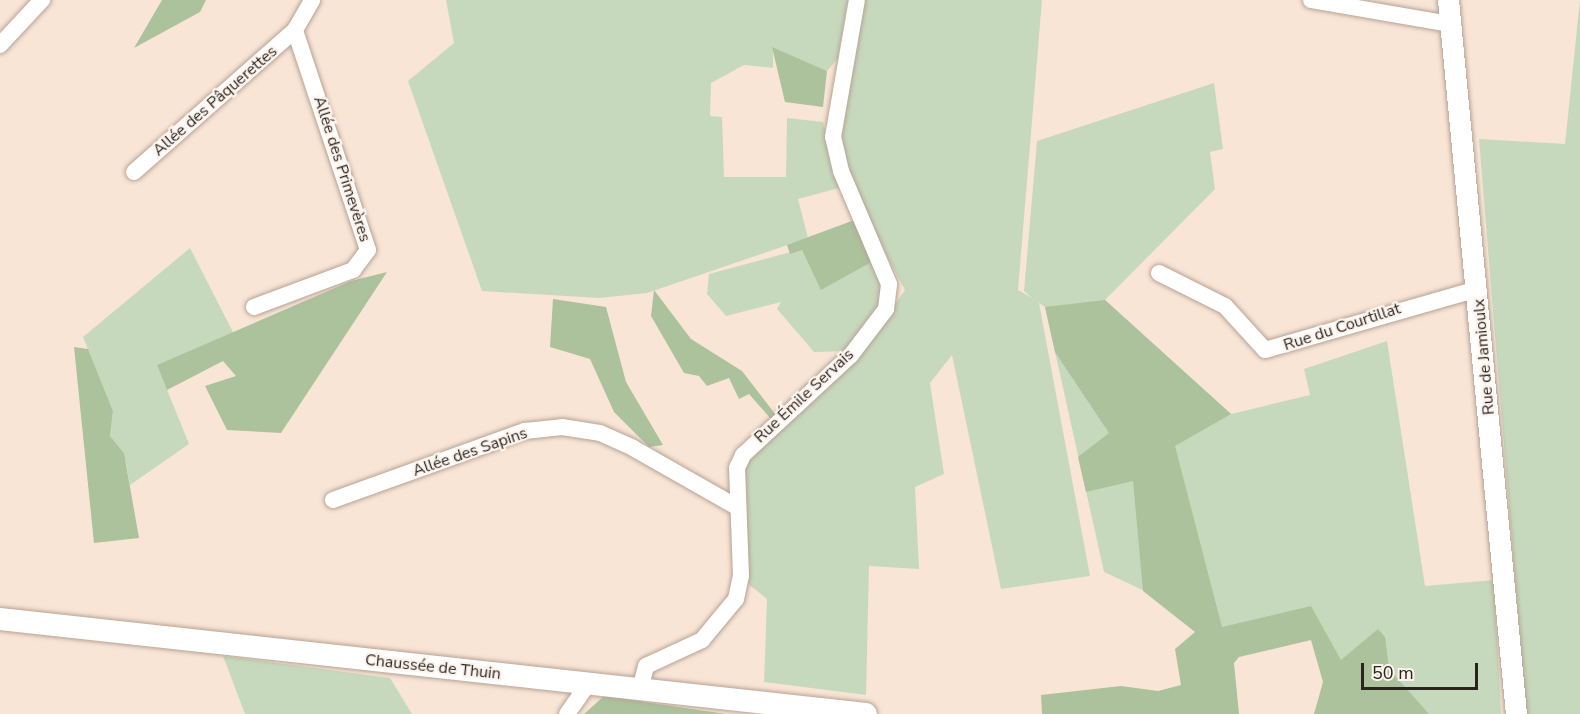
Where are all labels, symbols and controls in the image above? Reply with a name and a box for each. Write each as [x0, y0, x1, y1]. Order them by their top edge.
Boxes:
street label: Allée des Pâquerettes [149, 42, 281, 160]
street label: Allée des Primevères [309, 94, 375, 244]
street label: Rue de Jamioulx [1469, 298, 1499, 416]
street label: Rue du Courtillat [1281, 299, 1403, 355]
street label: Rue Émile Servais [750, 345, 858, 447]
street label: Allée des Sapins [410, 423, 530, 481]
street label: Chaussée de Thuin [364, 650, 502, 684]
scale bar [1364, 651, 1481, 689]
text: 50 m [1372, 661, 1414, 685]

